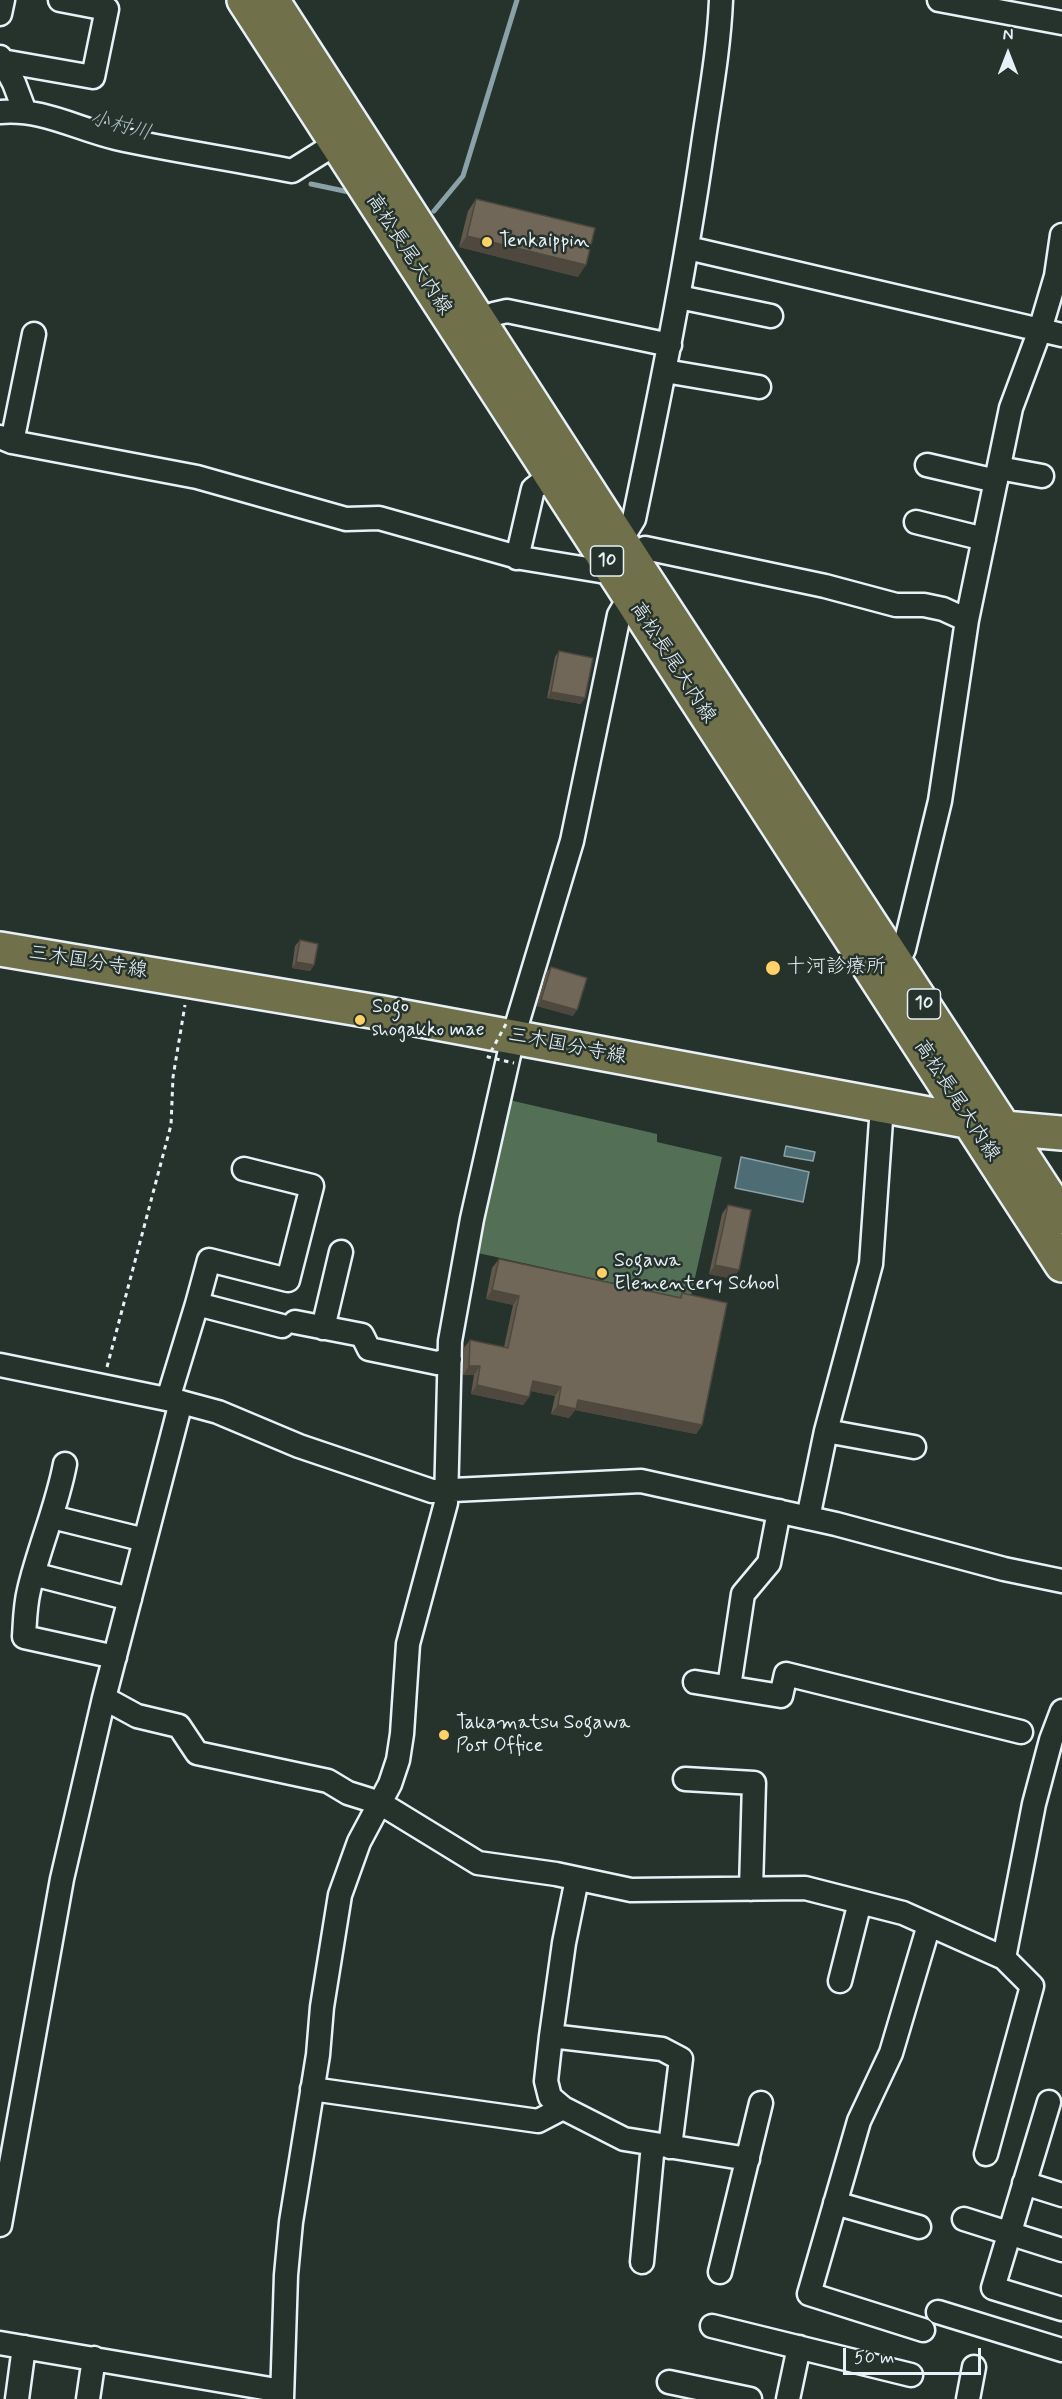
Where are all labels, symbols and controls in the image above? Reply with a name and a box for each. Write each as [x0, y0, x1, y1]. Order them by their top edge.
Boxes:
north arrow [978, 24, 1038, 84]
text: N [1003, 25, 1013, 46]
water label: 小村川 [86, 107, 154, 147]
street label: 高松長尾大内線 [360, 190, 456, 320]
place label: Tenkaippin [499, 230, 589, 254]
marker: Tenkaippin [480, 235, 494, 249]
road number: 10 [590, 546, 624, 576]
street label: 高松長尾大内線 [624, 598, 720, 728]
street label: 三木国分寺線 [27, 942, 149, 984]
place label: 十河診療所 [786, 956, 886, 980]
marker: 十河診療所 [764, 959, 782, 977]
road number: 10 [908, 989, 940, 1019]
place label: Sogo shogakko mae [372, 996, 485, 1043]
marker: Sogo shogakko mae [353, 1013, 367, 1027]
street label: 三木国分寺線 [506, 1024, 628, 1070]
street label: 高松長尾大内線 [908, 1036, 1004, 1166]
place label: Sogawa Elementery School [614, 1250, 780, 1297]
marker: Sogawa Elementery School [595, 1266, 609, 1280]
place label: Takamatsu Sogawa Post Office [456, 1712, 630, 1759]
marker: Takamatsu Sogawa Post Office [437, 1728, 451, 1742]
scale bar [846, 2336, 984, 2374]
text: 50 m [854, 2346, 894, 2370]

